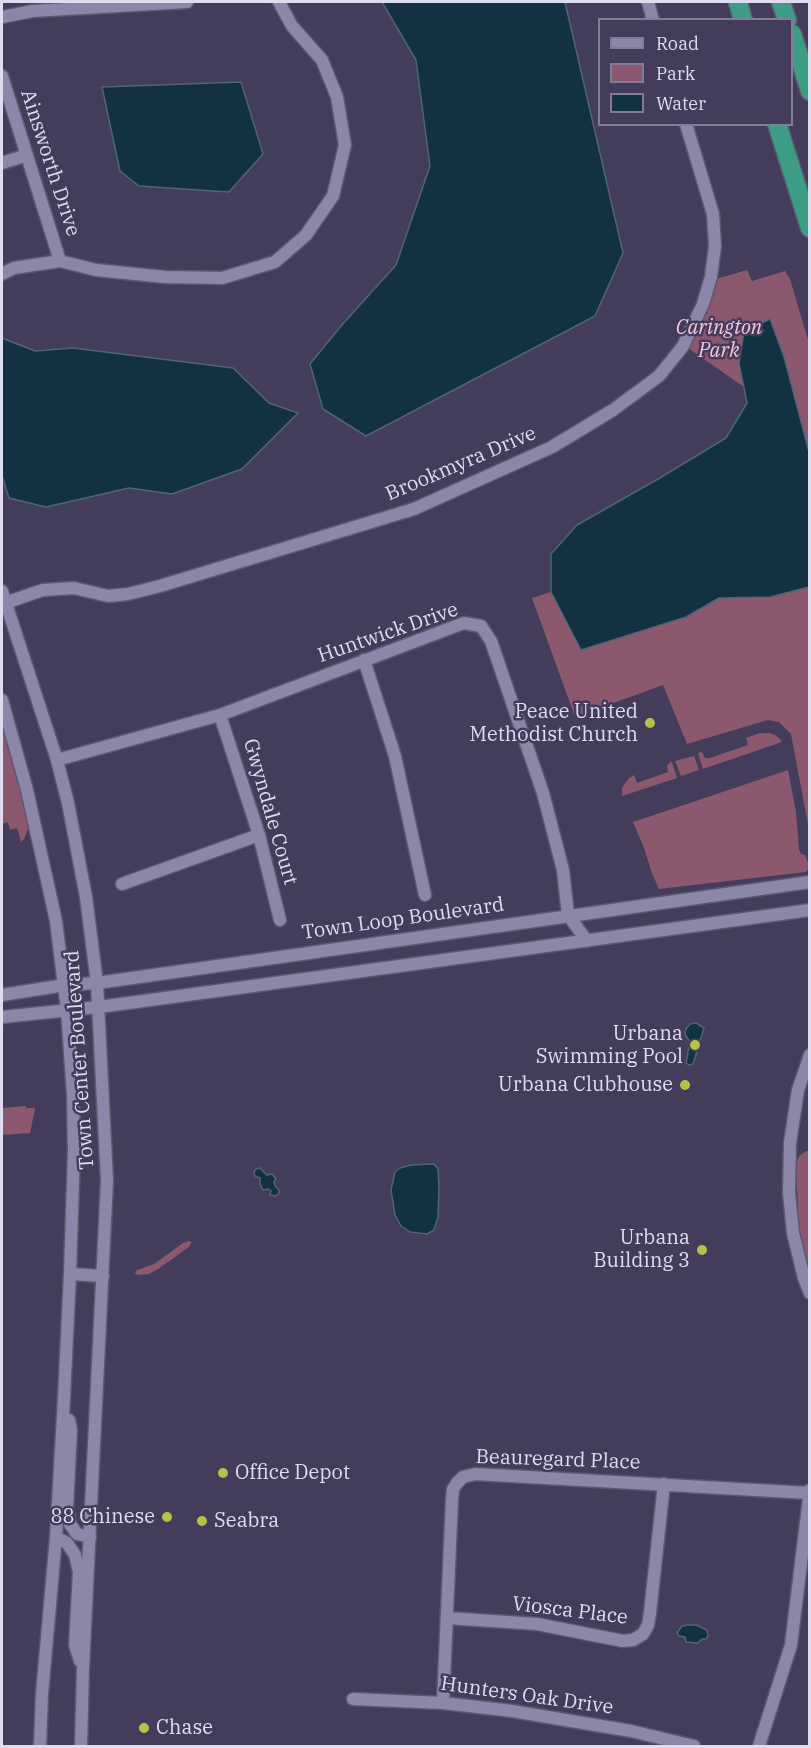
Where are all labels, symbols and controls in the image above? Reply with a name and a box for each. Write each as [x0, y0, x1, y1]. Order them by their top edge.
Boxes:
legend [598, 18, 793, 126]
text: Road [656, 32, 699, 55]
text: Park [656, 62, 695, 85]
street label: Ainsworth Drive [15, 87, 85, 239]
text: Water [656, 92, 706, 115]
park label: Carington Park [676, 316, 762, 363]
street label: Brookmyra Drive [382, 421, 540, 507]
street label: Huntwick Drive [315, 598, 461, 668]
place label: Peace United Methodist Church [470, 700, 638, 747]
marker: Peace United Methodist Church [643, 716, 657, 730]
street label: Gwyndale Court [238, 736, 302, 888]
street label: Town Loop Boulevard [300, 893, 506, 945]
street label: Town Center Boulevard [60, 949, 100, 1171]
place label: Urbana Swimming Pool [536, 1022, 683, 1069]
marker: Urbana Swimming Pool [688, 1038, 702, 1052]
place label: Urbana Clubhouse [498, 1073, 673, 1097]
marker: Urbana Clubhouse [678, 1078, 692, 1092]
place label: Urbana Building 3 [593, 1226, 690, 1273]
marker: Urbana Building 3 [695, 1243, 709, 1257]
street label: Beauregard Place [475, 1445, 641, 1475]
place label: Office Depot [235, 1461, 350, 1485]
marker: Office Depot [216, 1466, 230, 1480]
place label: 88 Chinese [51, 1505, 155, 1529]
place label: Seabra [214, 1509, 279, 1533]
marker: 88 Chinese [160, 1510, 174, 1524]
marker: Seabra [195, 1514, 209, 1528]
street label: Viosca Place [511, 1592, 629, 1630]
street label: Hunters Oak Drive [439, 1672, 615, 1720]
place label: Chase [156, 1716, 213, 1740]
marker: Chase [137, 1721, 151, 1735]

